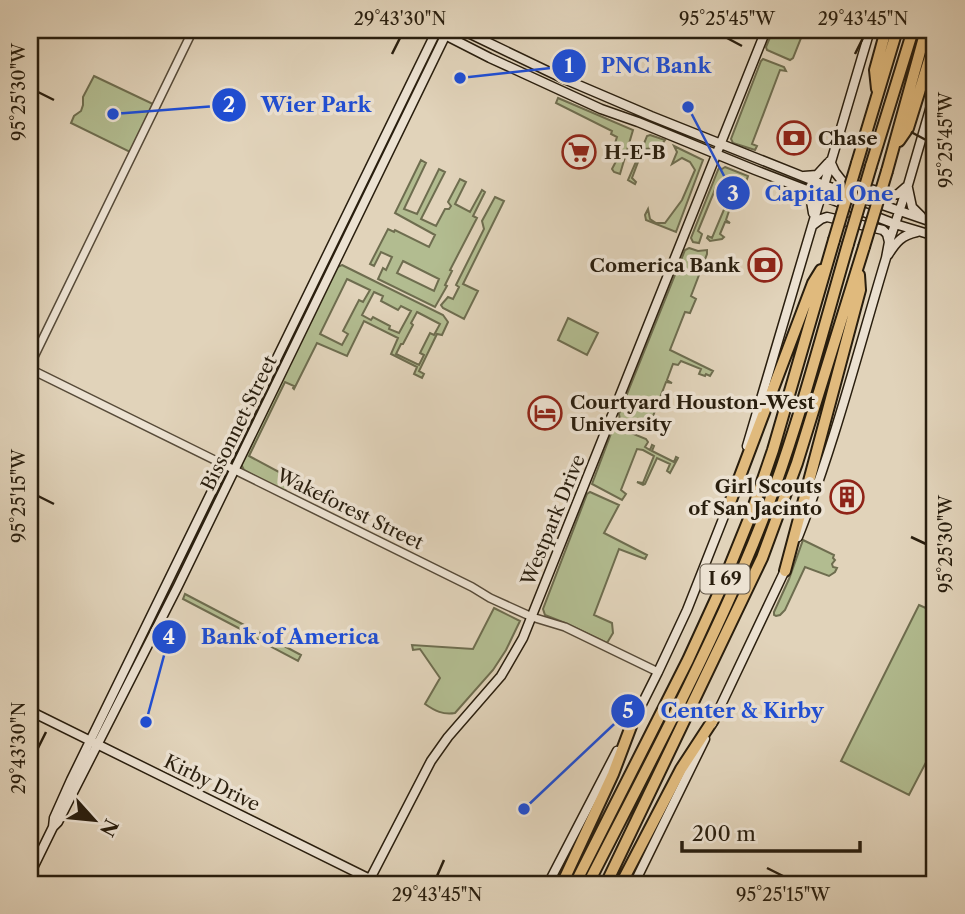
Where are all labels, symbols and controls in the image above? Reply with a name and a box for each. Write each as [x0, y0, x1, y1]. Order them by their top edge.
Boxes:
text: 29°43'30"N [354, 8, 446, 30]
text: 95°25'45"W [679, 8, 776, 30]
text: 29°43'45"N [818, 8, 908, 30]
text: 95°25'30"W [8, 42, 30, 141]
callout: PNC Bank [552, 45, 725, 87]
text: 1 [564, 53, 574, 78]
text: PNC Bank [601, 53, 712, 78]
callout: Wier Park [212, 84, 386, 126]
text: 95°25'45"W [935, 91, 957, 188]
text: 2 [223, 92, 235, 117]
text: Wier Park [260, 92, 372, 117]
bank icon: Chase [775, 119, 813, 157]
place label: Chase [818, 127, 877, 150]
supermarket icon: H-E-B [560, 133, 598, 171]
place label: H-E-B [604, 141, 666, 164]
callout: Capital One [716, 172, 908, 214]
text: 3 [727, 181, 739, 206]
text: Capital One [765, 181, 893, 206]
bank icon: Comerica Bank [746, 246, 784, 284]
place label: Comerica Bank [590, 254, 740, 277]
street label: Bissonnet Street [196, 352, 282, 494]
place label: Courtyard Houston-West University [570, 391, 815, 436]
hotel icon: Courtyard Houston-West University [526, 394, 564, 432]
text: 95°25'15"W [8, 448, 30, 543]
street label: Westpark Drive [516, 451, 590, 590]
street label: Wakeforest Street [272, 463, 427, 555]
place label: Girl Scouts of San Jacinto [688, 475, 822, 520]
building icon: Girl Scouts of San Jacinto [828, 478, 866, 516]
text: 95°25'30"W [935, 494, 957, 593]
road number: I 69 [700, 564, 750, 594]
callout: Bank of America [151, 616, 394, 658]
text: 4 [163, 624, 175, 649]
text: Bank of America [201, 624, 380, 649]
callout: Center & Kirby [611, 690, 837, 732]
text: 5 [622, 698, 634, 723]
text: Center & Kirby [660, 698, 825, 723]
text: 29°43'30"N [8, 702, 30, 794]
street label: Kirby Drive [160, 750, 264, 816]
north arrow [60, 785, 130, 855]
scale bar [682, 809, 860, 853]
text: N [95, 815, 123, 840]
text: 200 m [692, 821, 756, 846]
text: 29°43'45"N [392, 884, 482, 906]
text: 95°25'15"W [736, 884, 831, 906]

